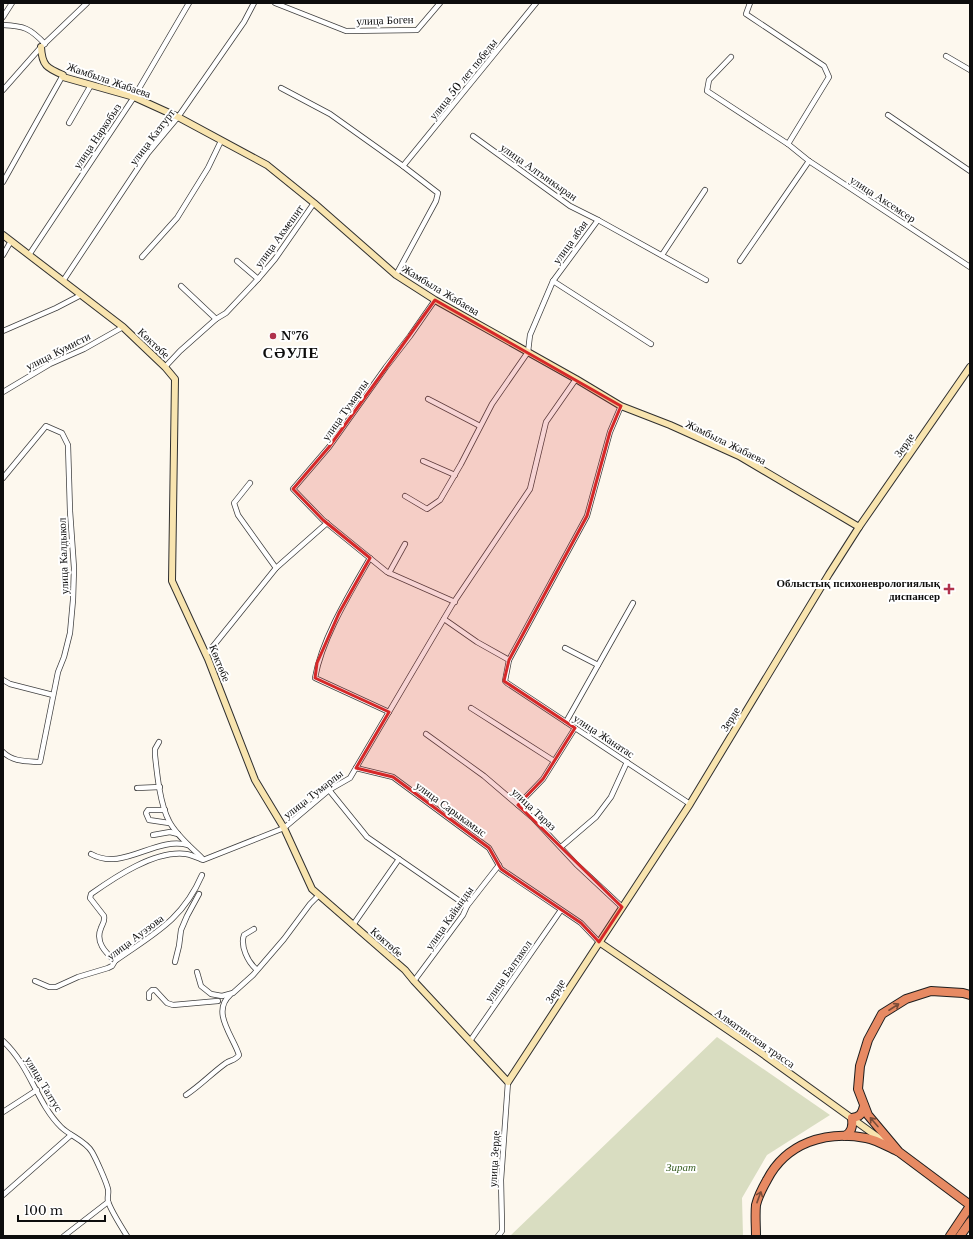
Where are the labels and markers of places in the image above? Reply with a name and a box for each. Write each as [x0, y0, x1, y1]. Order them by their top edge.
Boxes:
place label: №76 [281, 329, 309, 343]
marker: №76 [268, 331, 278, 341]
place label: Облыстық психоневрологиялық диспансер [776, 576, 941, 603]
marker: Облыстық психоневрологиялық диспансер [943, 583, 955, 595]

